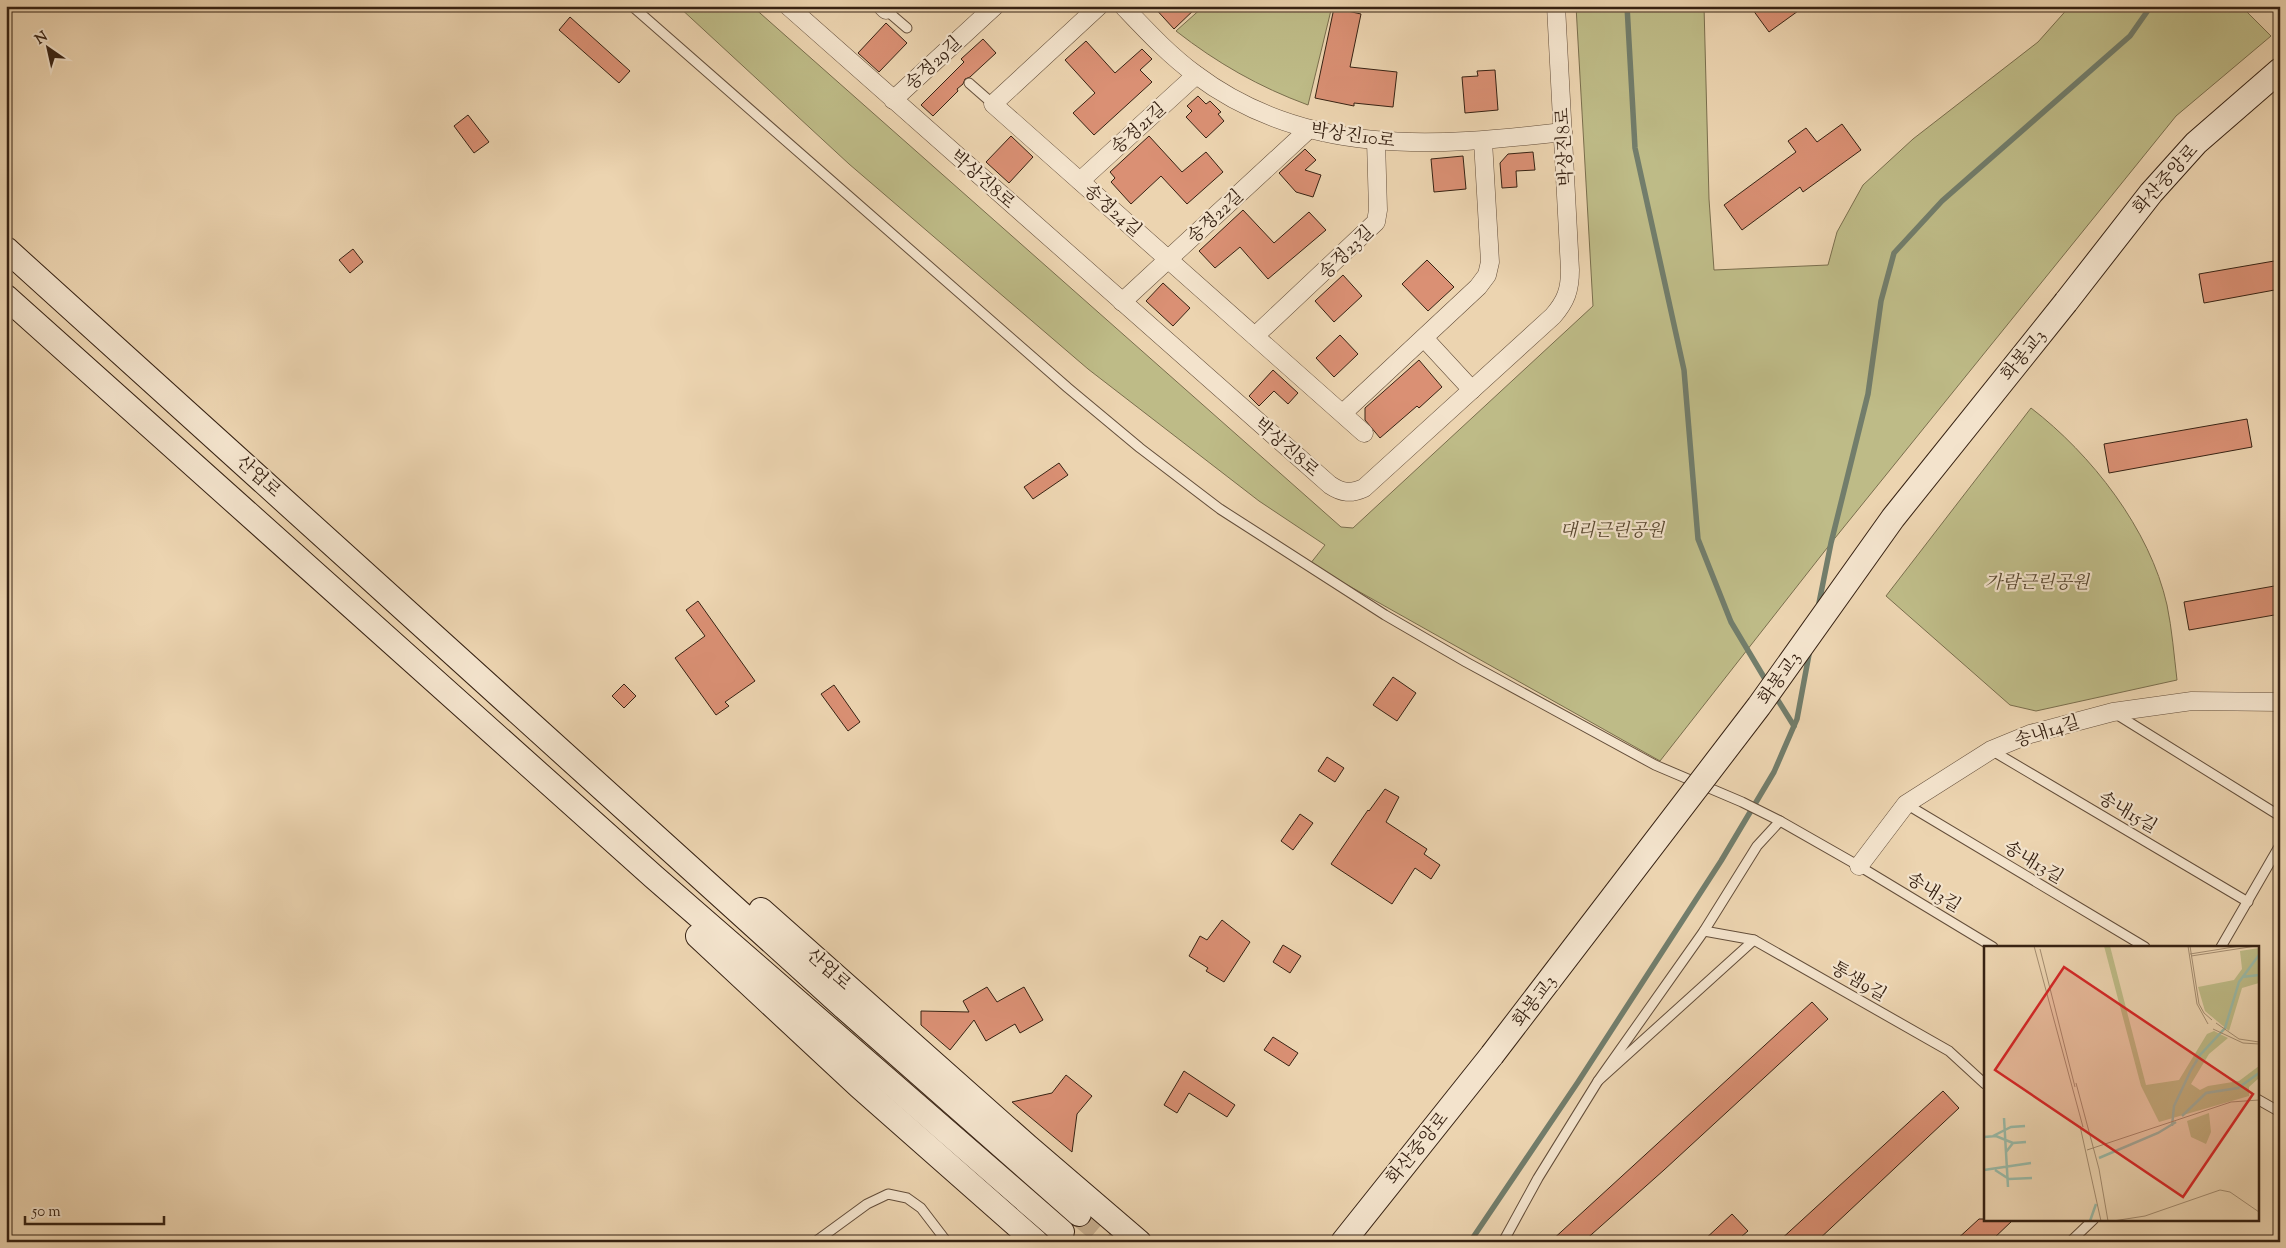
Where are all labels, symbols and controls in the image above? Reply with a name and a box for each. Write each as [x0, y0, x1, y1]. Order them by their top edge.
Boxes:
north arrow [22, 22, 72, 72]
text: N [32, 27, 52, 50]
street label: 송정29길 [900, 31, 969, 98]
street label: 송정21길 [1106, 98, 1173, 161]
street label: 박상진8로 [1551, 107, 1581, 187]
street label: 박상진10로 [1309, 118, 1397, 156]
street label: 화산중앙로 [2128, 139, 2205, 221]
street label: 박상진8로 [944, 145, 1020, 216]
street label: 송정24길 [1077, 179, 1147, 244]
street label: 송정22길 [1182, 184, 1250, 251]
street label: 송정23길 [1314, 221, 1381, 286]
street label: 화봉교3 [1996, 325, 2053, 388]
street label: 박상진8로 [1248, 413, 1324, 484]
street label: 산업로 [230, 450, 286, 505]
park label: 대리근린공원 [1560, 519, 1666, 545]
park label: 가람근린공원 [1985, 571, 2091, 597]
street label: 화봉교3 [1753, 647, 1808, 711]
street label: 송내14길 [2012, 710, 2084, 756]
street label: 송내15길 [2093, 786, 2161, 841]
street label: 송내13길 [1998, 836, 2068, 892]
street label: 송내3길 [1901, 867, 1965, 920]
street label: 산업로 [800, 943, 856, 998]
inset map [1984, 946, 2258, 1220]
street label: 통샘9길 [1825, 956, 1891, 1009]
street label: 화봉교3 [1507, 971, 1564, 1034]
street label: 화산중앙로 [1381, 1107, 1456, 1191]
scale bar [25, 1193, 164, 1225]
text: 50 m [31, 1202, 61, 1223]

